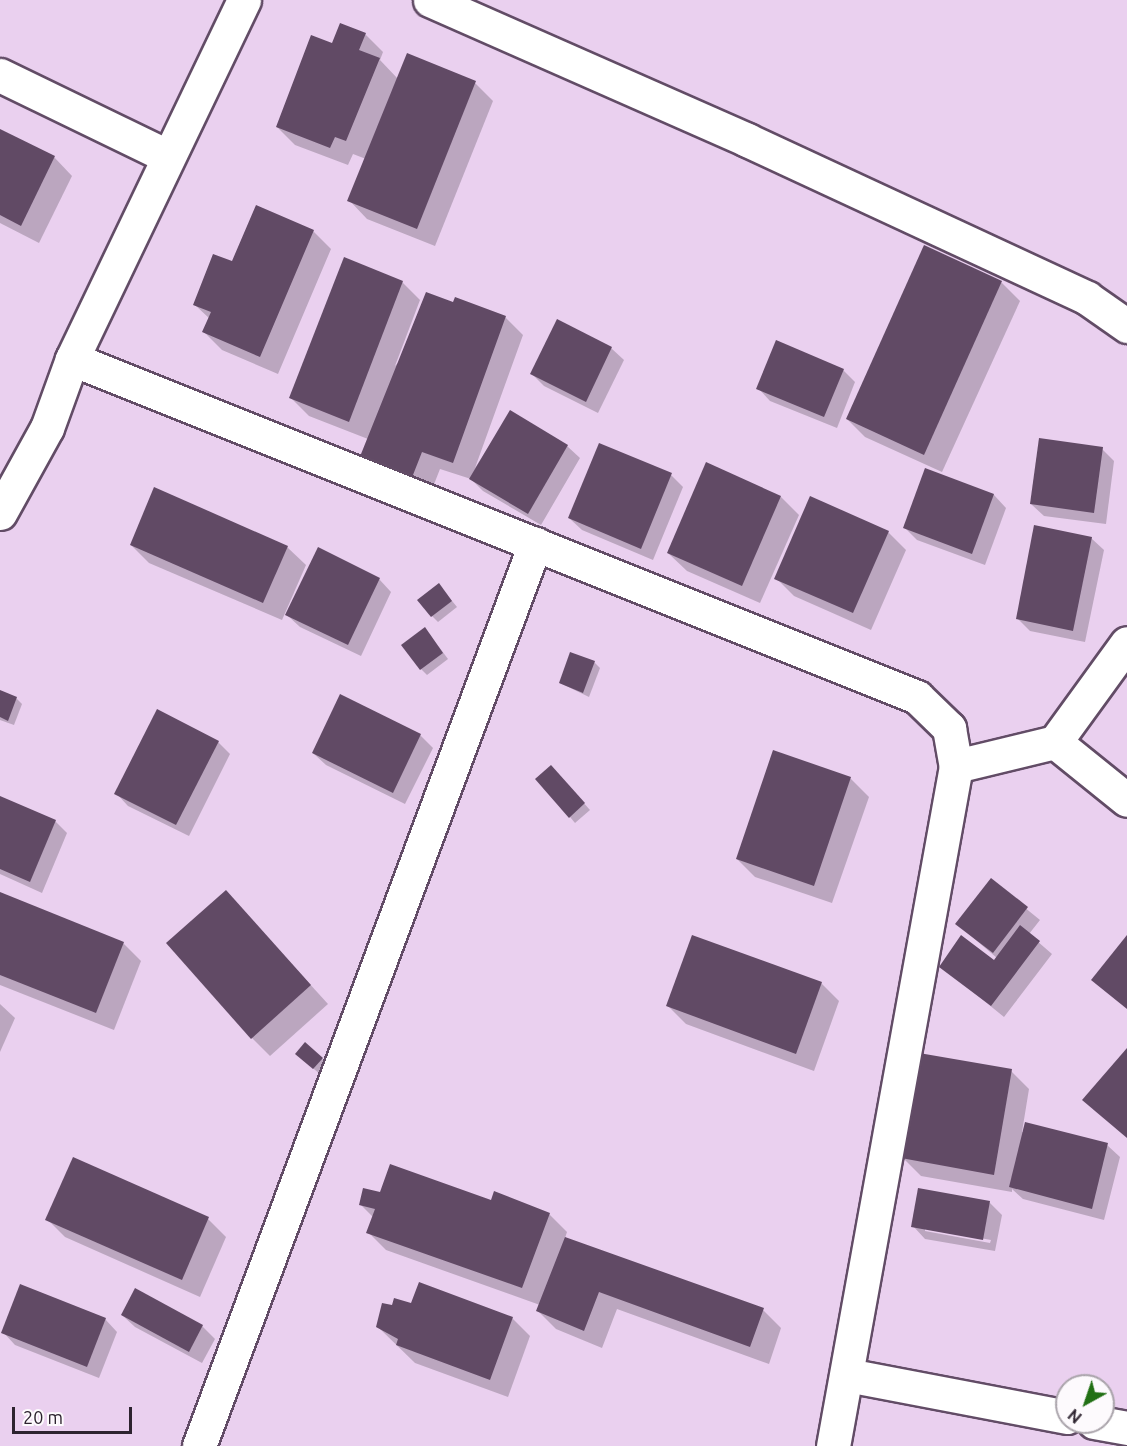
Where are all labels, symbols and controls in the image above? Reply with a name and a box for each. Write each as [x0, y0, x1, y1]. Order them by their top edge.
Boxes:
north arrow [1055, 1374, 1115, 1434]
scale bar [15, 1395, 135, 1433]
text: N [1064, 1406, 1085, 1427]
text: 20 m [23, 1407, 63, 1427]

